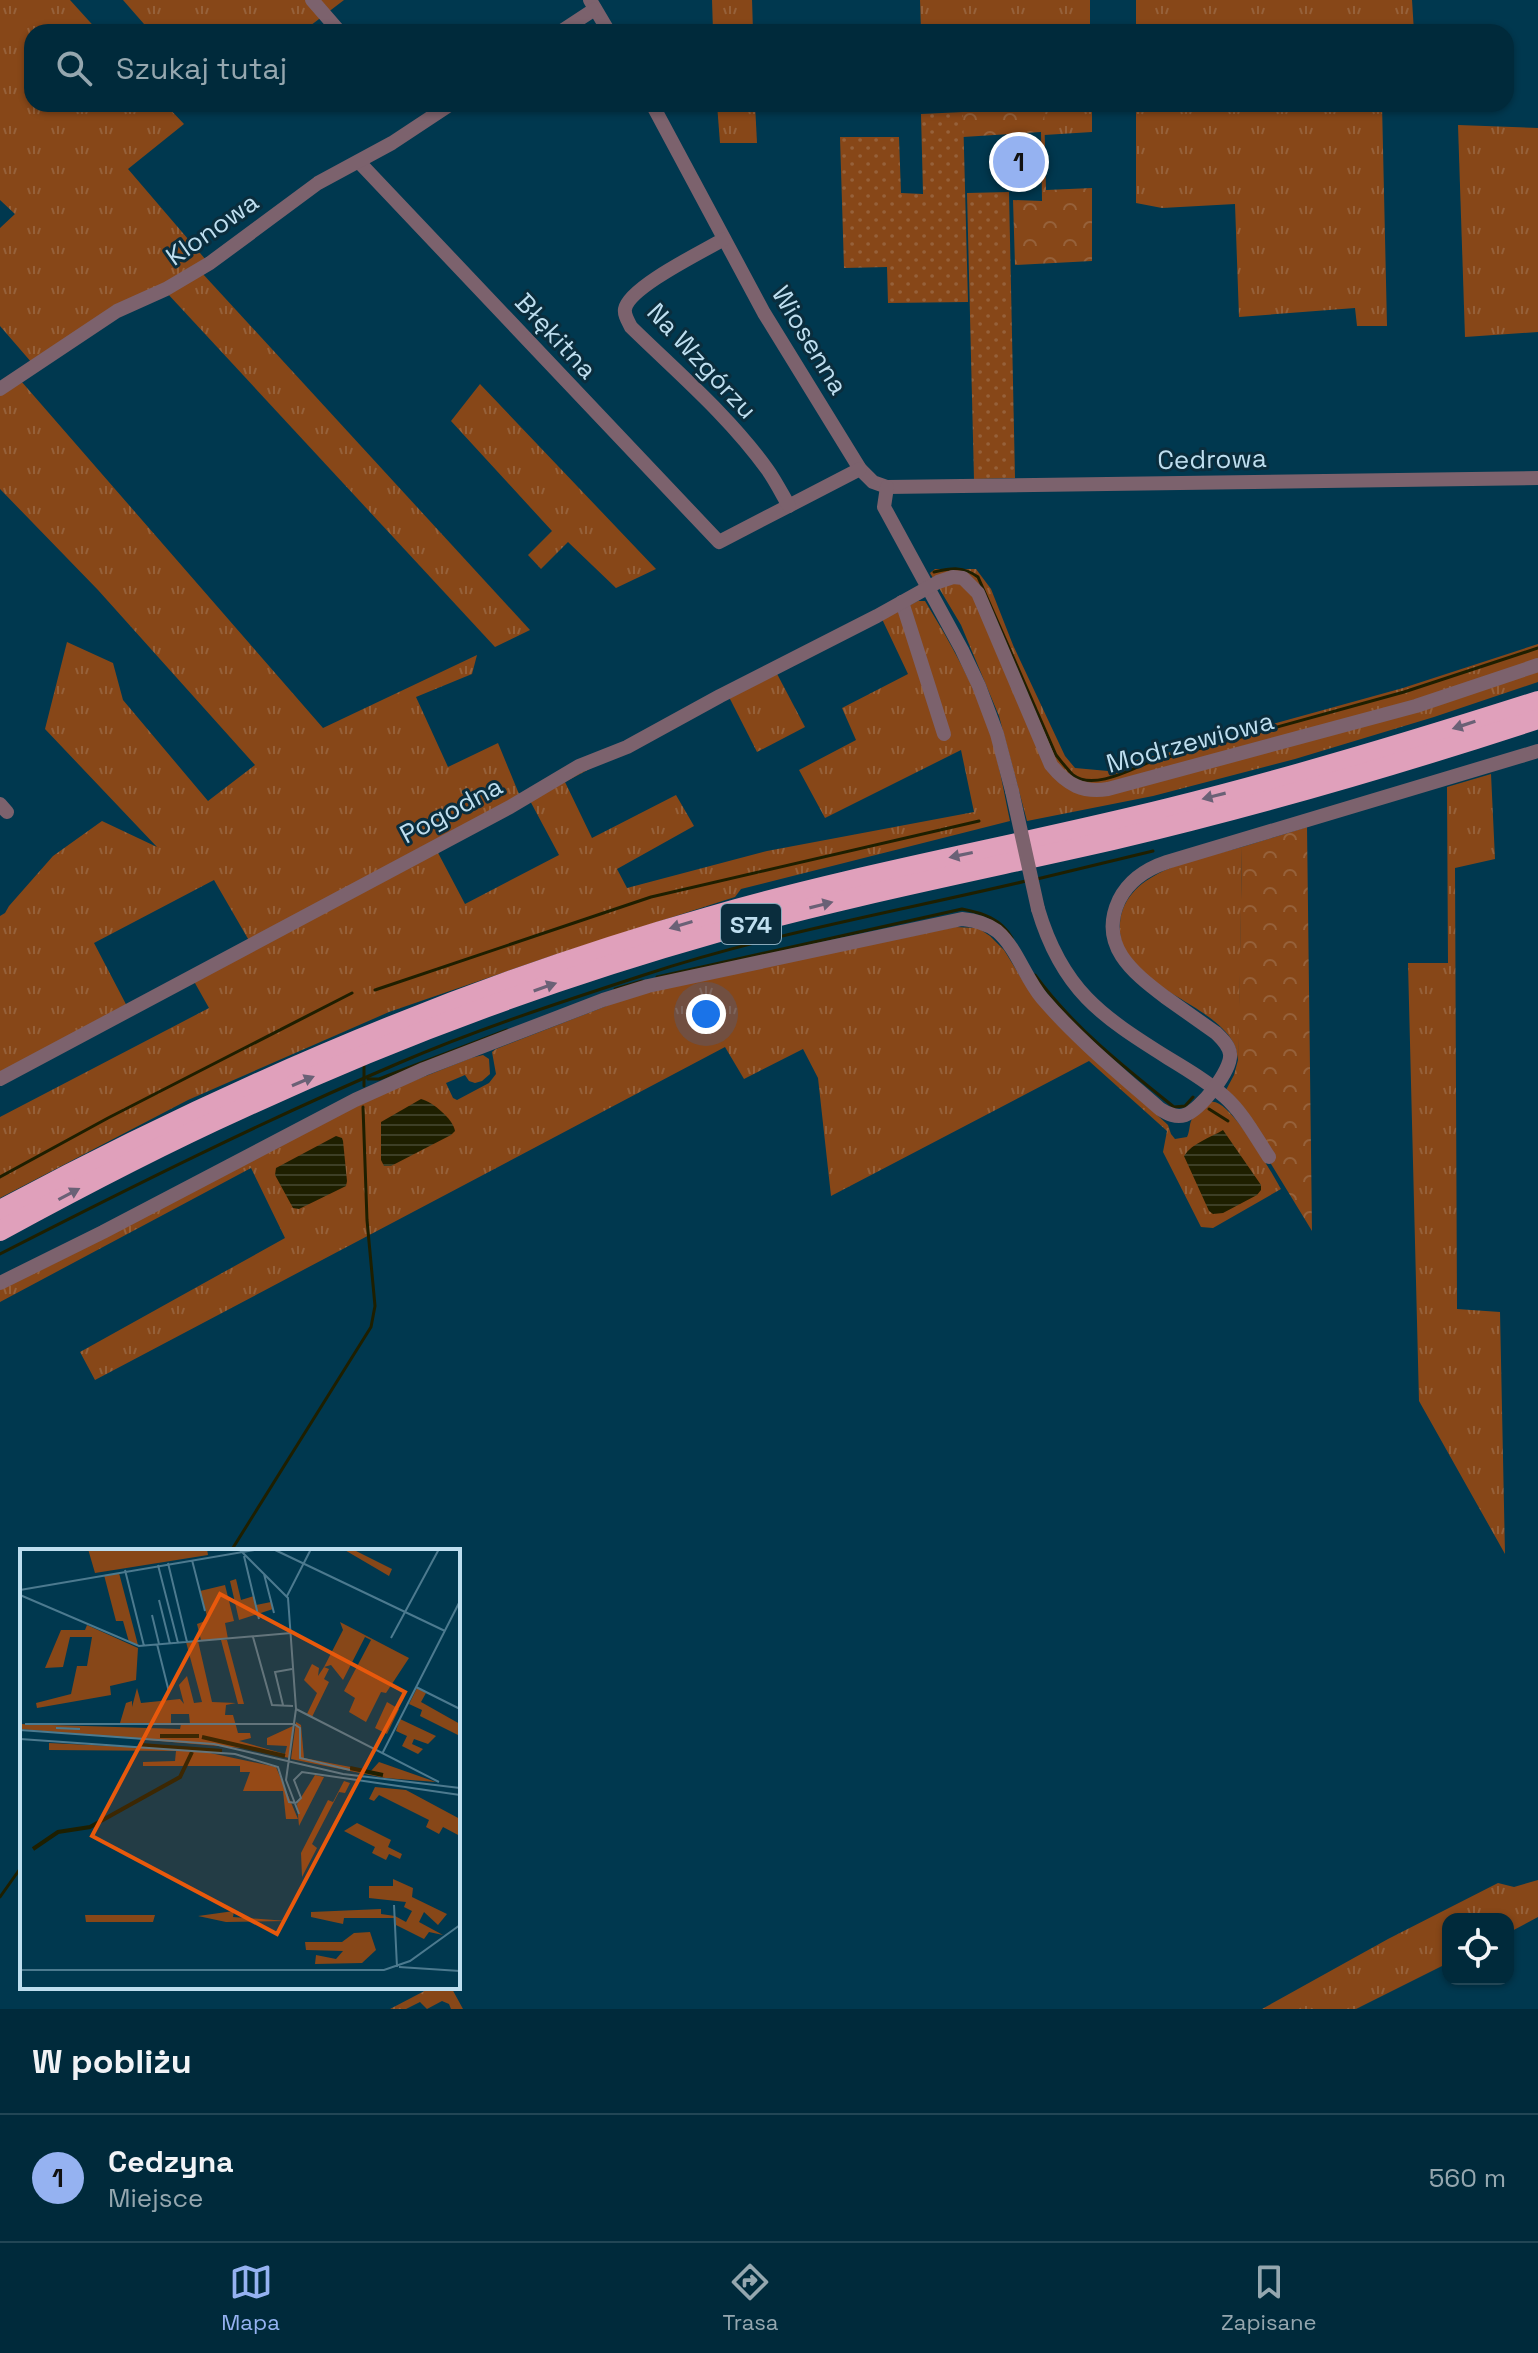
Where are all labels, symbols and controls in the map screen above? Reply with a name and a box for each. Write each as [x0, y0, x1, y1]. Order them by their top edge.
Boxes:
search box [24, 24, 1514, 112]
icon: search [52, 46, 96, 90]
text: Szukaj tutaj [116, 49, 287, 88]
pin: 1 [993, 132, 1045, 192]
street label: Klonowa [159, 185, 265, 273]
street label: Wiosenna [764, 279, 856, 401]
street label: Błękitna [508, 286, 604, 386]
street label: Na Wzgórzu [640, 296, 764, 426]
street label: Cedrowa [1157, 441, 1267, 477]
street label: Modrzewiowa [1103, 703, 1277, 781]
one-way arrow [1451, 719, 1475, 731]
street label: Pogodna [394, 769, 508, 851]
one-way arrow [1201, 791, 1226, 803]
one-way arrow [948, 849, 973, 862]
one-way arrow [809, 899, 834, 911]
road number: S74 [721, 904, 781, 944]
one-way arrow [669, 919, 693, 932]
one-way arrow [533, 980, 557, 992]
your location [686, 994, 726, 1034]
one-way arrow [291, 1074, 315, 1087]
one-way arrow [57, 1187, 80, 1201]
inset map [20, 1549, 460, 1989]
map controls [1442, 1913, 1514, 1985]
button: locate [1442, 1913, 1514, 1985]
text: W pobliżu [32, 2040, 192, 2083]
text: Cedzyna [108, 2142, 234, 2181]
text: 1 [52, 2161, 64, 2195]
text: 560 m [1429, 2161, 1506, 2195]
text: Miejsce [108, 2181, 203, 2215]
tab: Mapa [221, 2260, 280, 2336]
tab: Trasa [722, 2260, 778, 2336]
tab: Zapisane [1221, 2260, 1317, 2336]

